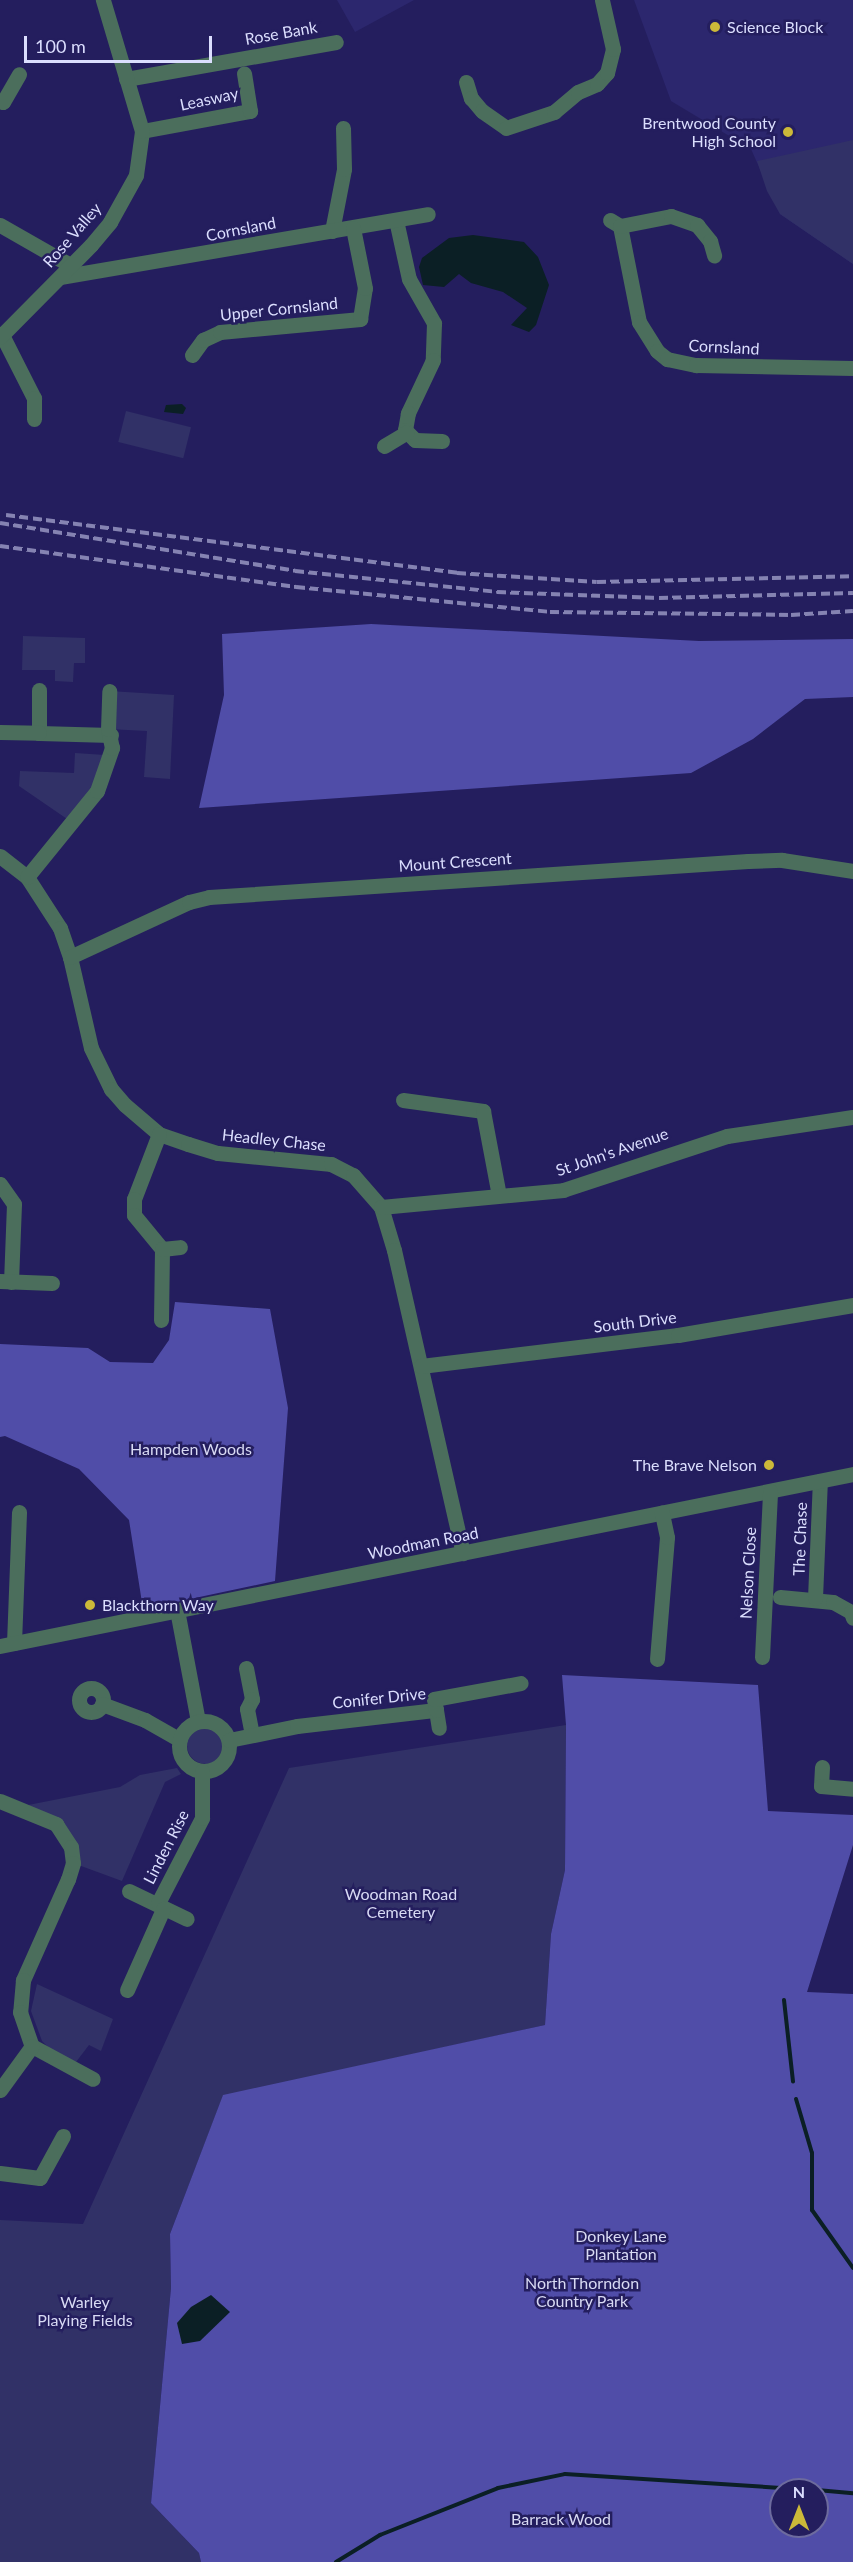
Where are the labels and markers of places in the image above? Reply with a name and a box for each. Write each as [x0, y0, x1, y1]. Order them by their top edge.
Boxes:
place label: Science Block [727, 17, 823, 37]
marker: Science Block [708, 20, 722, 34]
place label: Brentwood County High School [642, 113, 776, 151]
marker: Brentwood County High School [781, 125, 795, 139]
place label: The Brave Nelson [633, 1455, 757, 1475]
marker: The Brave Nelson [762, 1458, 776, 1472]
place label: Blackthorn Way [102, 1595, 214, 1615]
marker: Blackthorn Way [83, 1598, 97, 1612]

